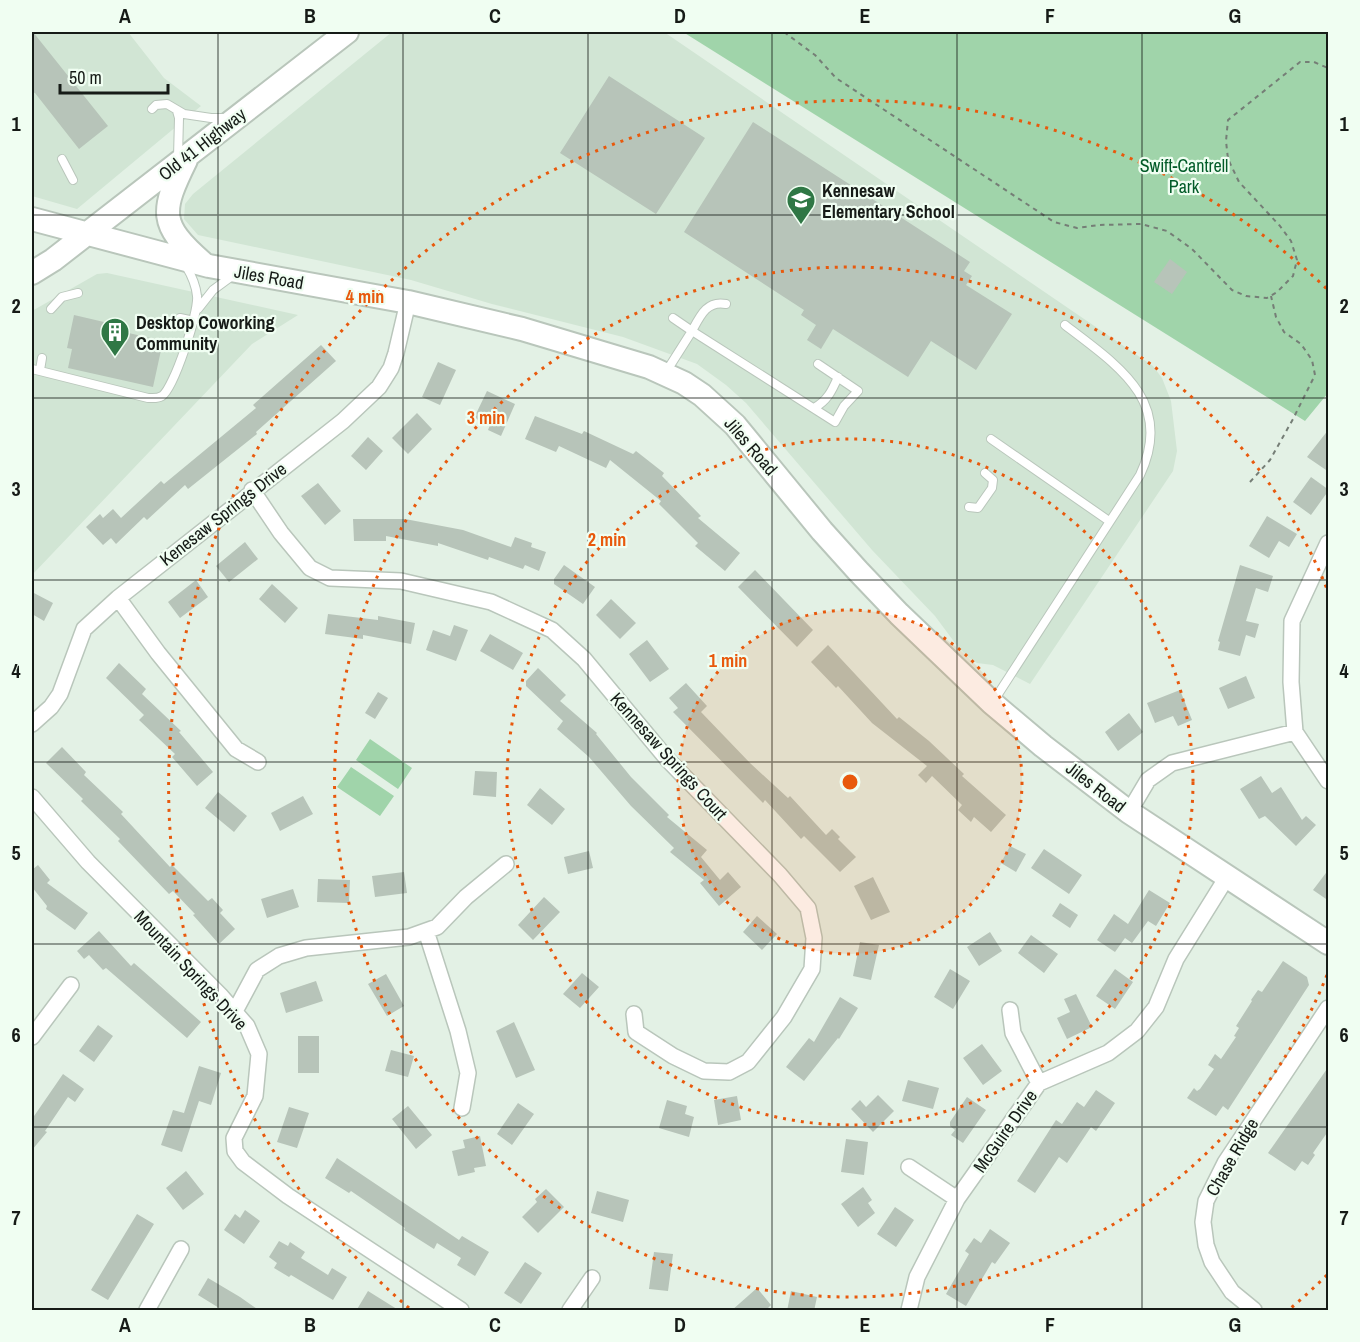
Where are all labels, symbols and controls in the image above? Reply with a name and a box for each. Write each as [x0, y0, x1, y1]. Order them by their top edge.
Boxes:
text: A [119, 2, 131, 29]
text: B [304, 2, 316, 29]
text: C [489, 2, 501, 29]
text: D [674, 2, 686, 29]
text: E [860, 2, 871, 29]
text: F [1045, 2, 1055, 29]
text: G [1229, 2, 1241, 29]
scale bar [60, 57, 168, 95]
text: 50 m [69, 65, 102, 90]
street label: Old 41 Highway [153, 101, 252, 186]
text: 1 [11, 110, 21, 137]
text: 1 [1339, 110, 1349, 137]
park label: Swift-Cantrell Park [1140, 153, 1228, 199]
place label: Kennesaw Elementary School [822, 178, 955, 224]
school or university icon: Kennesaw Elementary School [785, 184, 817, 226]
street label: Jiles Road [232, 259, 306, 295]
text: 4 min [346, 284, 384, 309]
text: 2 [11, 292, 21, 319]
text: 2 [1339, 292, 1349, 319]
place label: Desktop Coworking Community [136, 310, 275, 356]
building icon: Desktop Coworking Community [99, 316, 131, 358]
text: 3 min [467, 405, 505, 430]
street label: Jiles Road [719, 411, 783, 481]
street label: Kenesaw Springs Drive [154, 456, 292, 572]
text: 3 [11, 475, 21, 502]
text: 3 [1339, 475, 1349, 502]
text: 2 min [588, 527, 626, 552]
text: 1 min [709, 648, 747, 673]
text: 4 [11, 657, 21, 684]
text: 4 [1339, 657, 1349, 684]
street label: Kennesaw Springs Court [605, 687, 733, 825]
street label: Jiles Road [1061, 756, 1131, 818]
centre of rings [840, 772, 860, 792]
text: 5 [11, 839, 21, 866]
text: 5 [1339, 839, 1349, 866]
street label: Mountain Springs Drive [129, 904, 253, 1036]
text: 6 [11, 1021, 21, 1048]
text: 6 [1339, 1021, 1349, 1048]
street label: McGuire Drive [967, 1085, 1043, 1177]
street label: Chase Ridge [1200, 1113, 1264, 1201]
text: 7 [11, 1204, 21, 1231]
text: 7 [1339, 1204, 1349, 1231]
text: A [119, 1311, 131, 1338]
text: B [304, 1311, 316, 1338]
text: C [489, 1311, 501, 1338]
text: D [674, 1311, 686, 1338]
text: E [860, 1311, 871, 1338]
text: F [1045, 1311, 1055, 1338]
text: G [1229, 1311, 1241, 1338]

